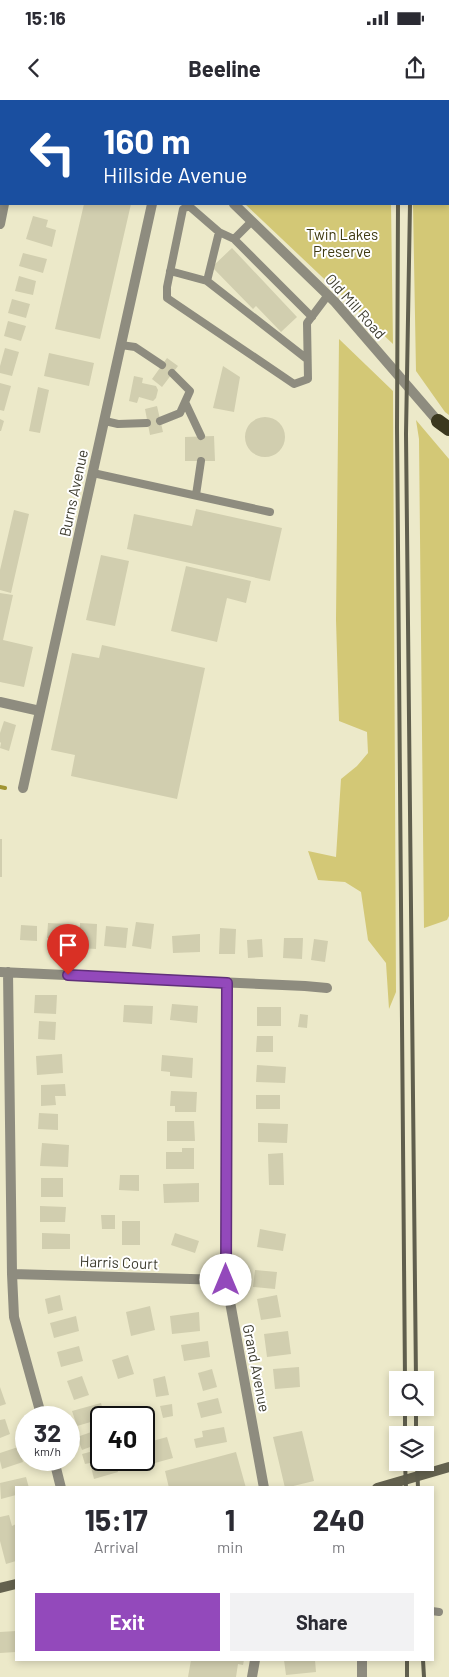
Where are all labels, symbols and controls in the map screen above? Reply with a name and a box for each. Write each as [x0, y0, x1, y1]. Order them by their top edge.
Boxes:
text: 15:16 [25, 6, 66, 29]
icon: back [20, 54, 48, 82]
icon: share [401, 54, 429, 82]
text: Beeline [188, 55, 261, 81]
text: 160 m [103, 119, 190, 161]
icon: left [20, 120, 85, 185]
text: Hillside Avenue [103, 161, 247, 187]
park label: Twin Lakes Preserve [306, 225, 378, 260]
street label: Old Mill Road [322, 270, 390, 342]
street label: Burns Avenue [55, 448, 91, 538]
pin [47, 924, 89, 975]
icon: arrive [54, 931, 82, 959]
street label: Harris Court [79, 1252, 159, 1272]
position arrow [199, 1253, 251, 1305]
street label: Grand Avenue [240, 1323, 274, 1413]
map controls [389, 1371, 434, 1471]
button: search [389, 1371, 434, 1416]
speed limit sign: 40 [90, 1406, 155, 1471]
text: 32 [34, 1417, 61, 1447]
button: layers [389, 1426, 434, 1471]
text: km/h [34, 1444, 61, 1458]
text: 15:17 [84, 1501, 148, 1537]
text: 1 [225, 1501, 235, 1537]
text: 240 [312, 1501, 365, 1537]
text: Arrival [94, 1537, 138, 1556]
text: min [217, 1537, 243, 1556]
text: m [332, 1537, 345, 1556]
button: Exit [35, 1593, 220, 1651]
button: Share [230, 1593, 414, 1651]

